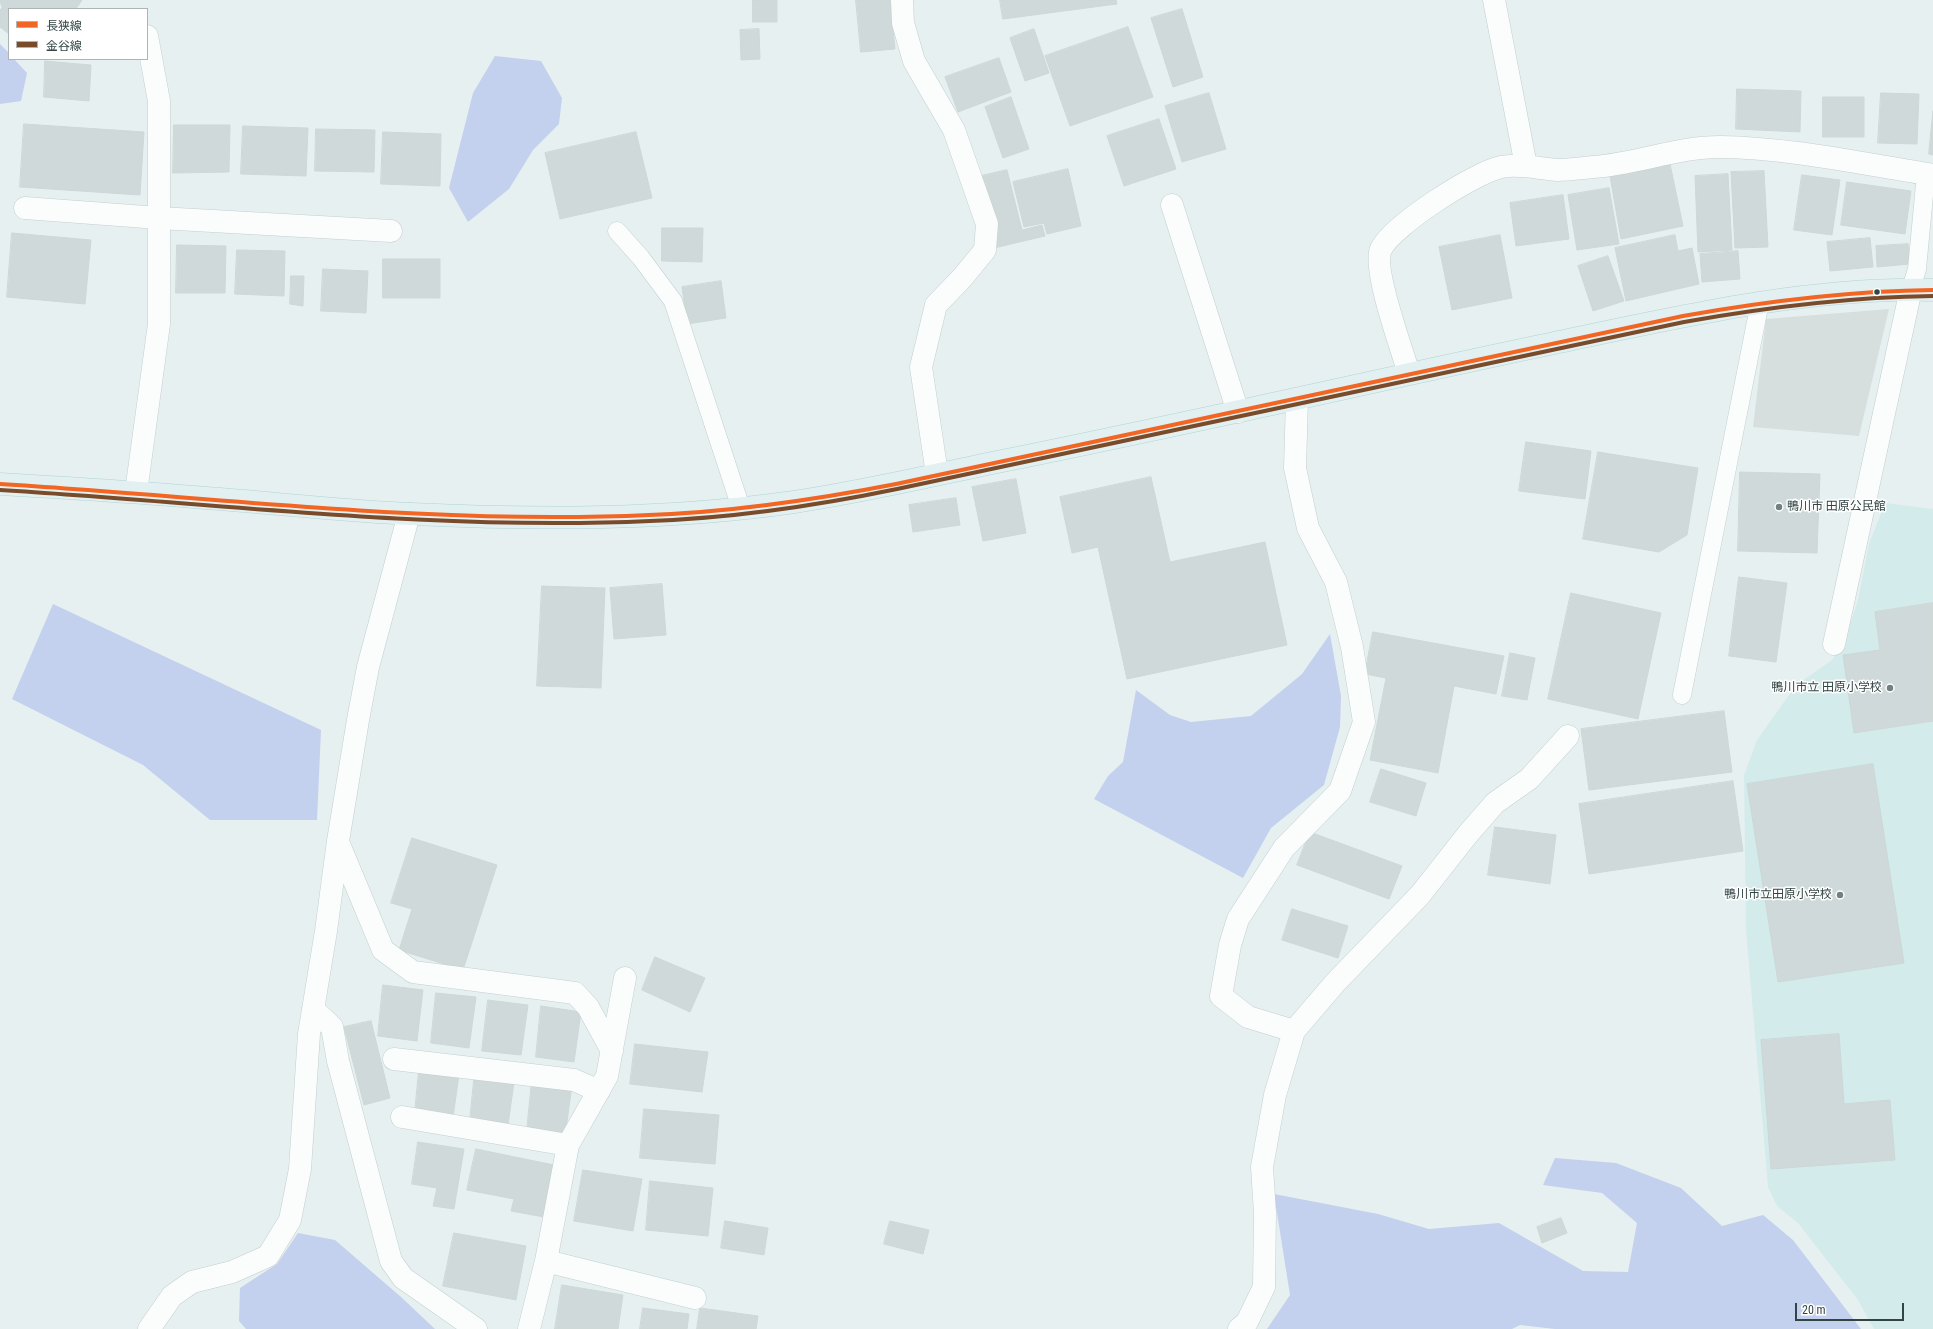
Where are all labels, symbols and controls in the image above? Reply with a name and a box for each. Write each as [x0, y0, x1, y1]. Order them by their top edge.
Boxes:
legend [8, 8, 148, 60]
text: 長狭線 [46, 19, 82, 33]
text: 金谷線 [46, 39, 82, 53]
unlabelled marker [1872, 287, 1882, 297]
place label: 鴨川市 田原公民館 [1787, 500, 1886, 514]
marker: 鴨川市 田原公民館 [1774, 502, 1784, 512]
place label: 鴨川市立 田原小学校 [1771, 681, 1882, 695]
marker: 鴨川市立 田原小学校 [1885, 683, 1895, 693]
place label: 鴨川市立田原小学校 [1724, 888, 1832, 902]
marker: 鴨川市立田原小学校 [1835, 890, 1845, 900]
scale bar [1797, 1295, 1906, 1321]
text: 20 m [1802, 1303, 1826, 1317]

